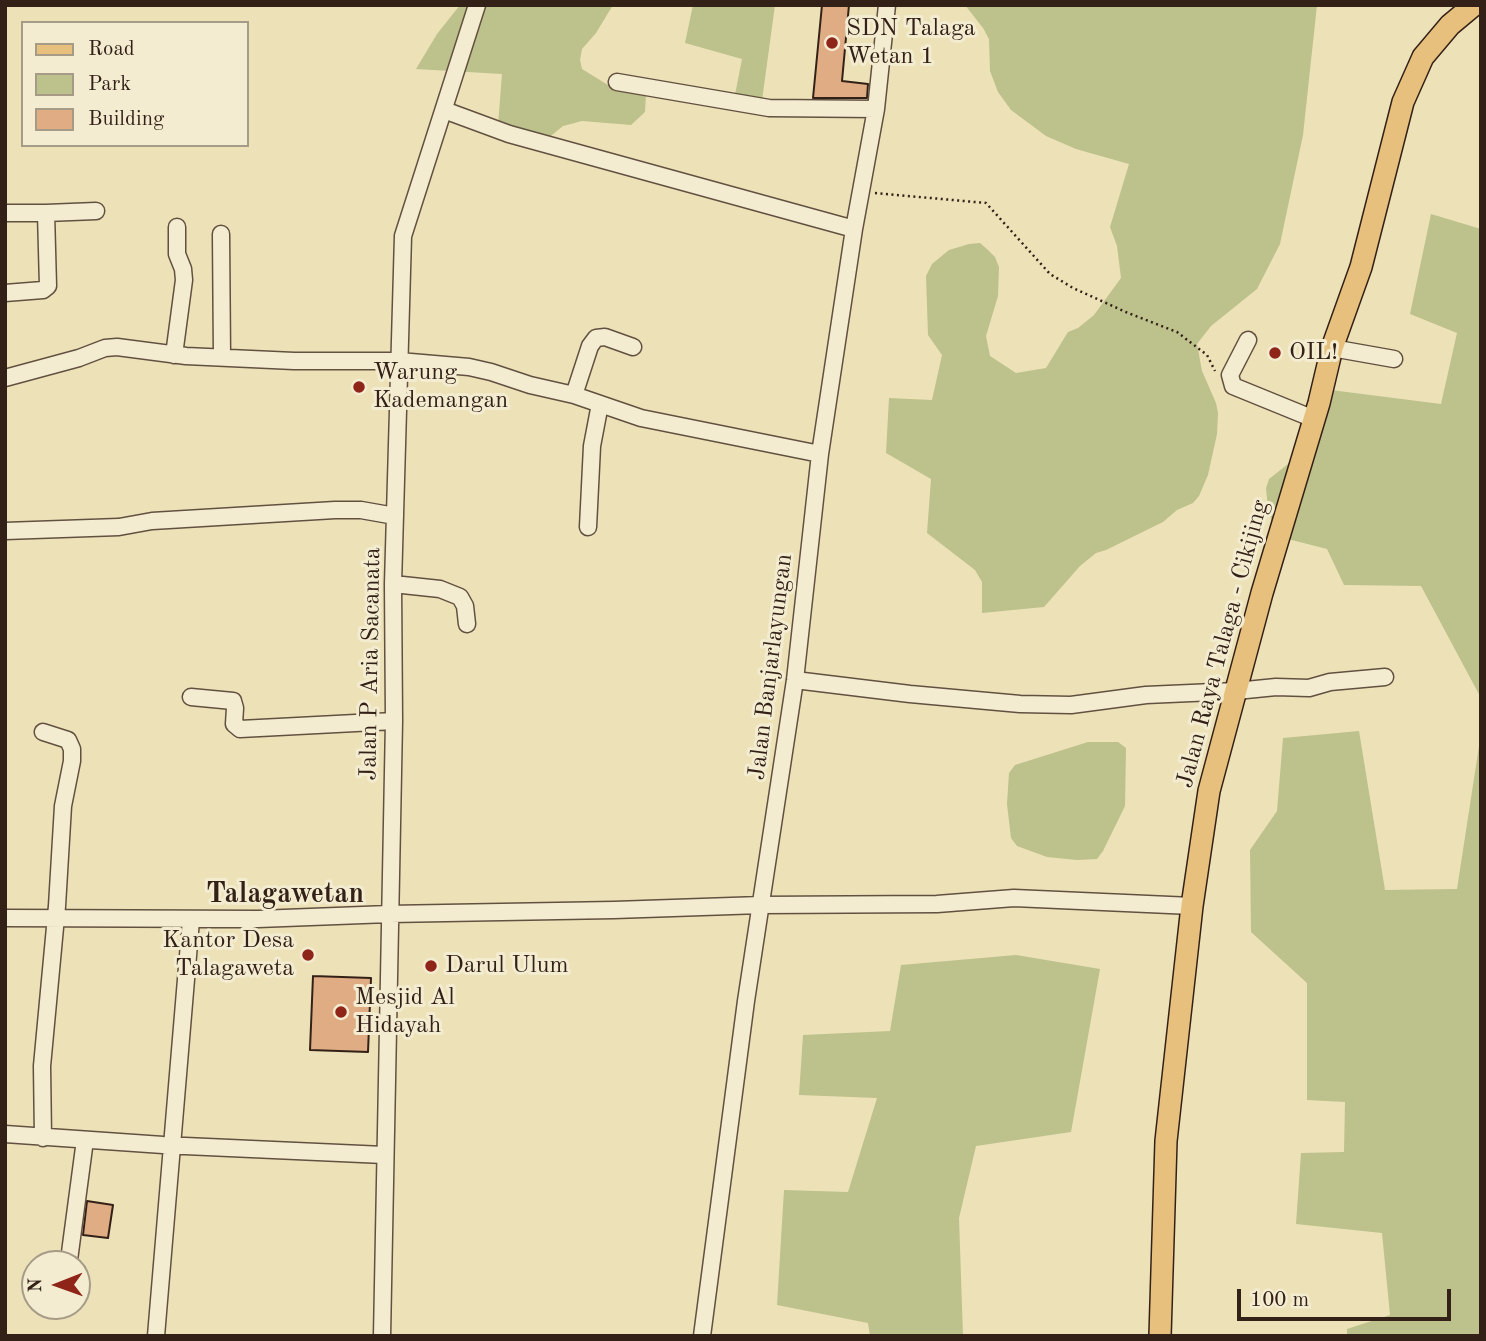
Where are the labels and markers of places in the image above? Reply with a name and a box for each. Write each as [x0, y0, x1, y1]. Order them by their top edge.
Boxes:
place label: SDN Talaga Wetan 1 [846, 15, 976, 71]
marker: SDN Talaga Wetan 1 [824, 35, 840, 51]
place label: OIL! [1289, 339, 1338, 367]
marker: OIL! [1267, 345, 1283, 361]
place label: Warung Kademangan [373, 359, 508, 415]
marker: Warung Kademangan [351, 379, 367, 395]
place label: Kantor Desa Talagaweta [162, 927, 294, 983]
marker: Kantor Desa Talagaweta [300, 947, 316, 963]
place label: Darul Ulum [445, 952, 569, 980]
marker: Darul Ulum [423, 958, 439, 974]
place label: Mesjid Al Hidayah [355, 984, 455, 1040]
marker: Mesjid Al Hidayah [333, 1004, 349, 1020]

